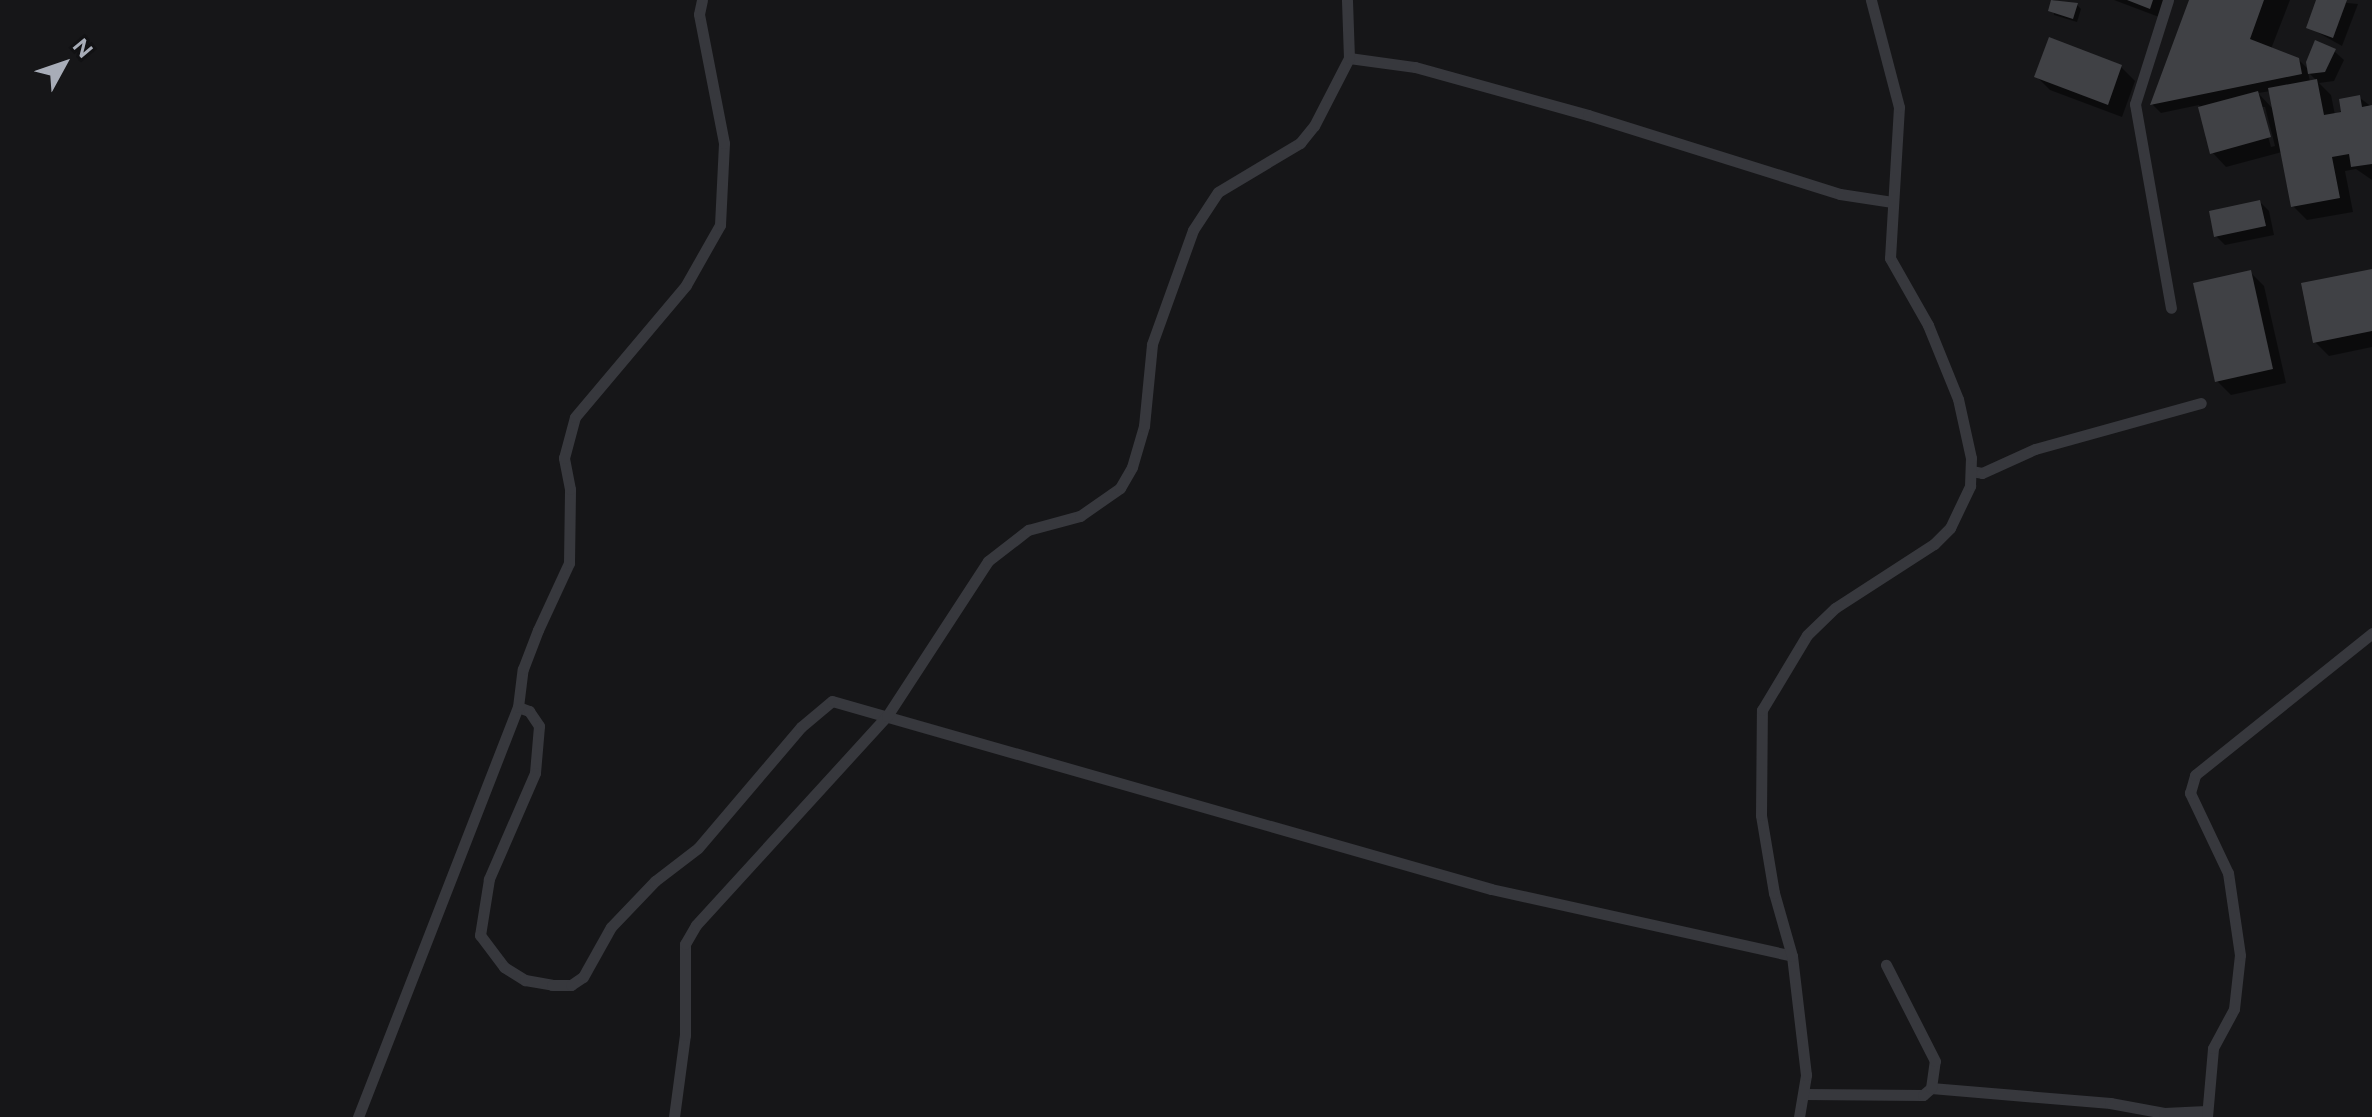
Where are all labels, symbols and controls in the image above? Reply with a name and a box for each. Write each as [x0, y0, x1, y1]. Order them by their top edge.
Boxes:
north arrow [24, 24, 104, 104]
text: N [67, 33, 99, 63]

